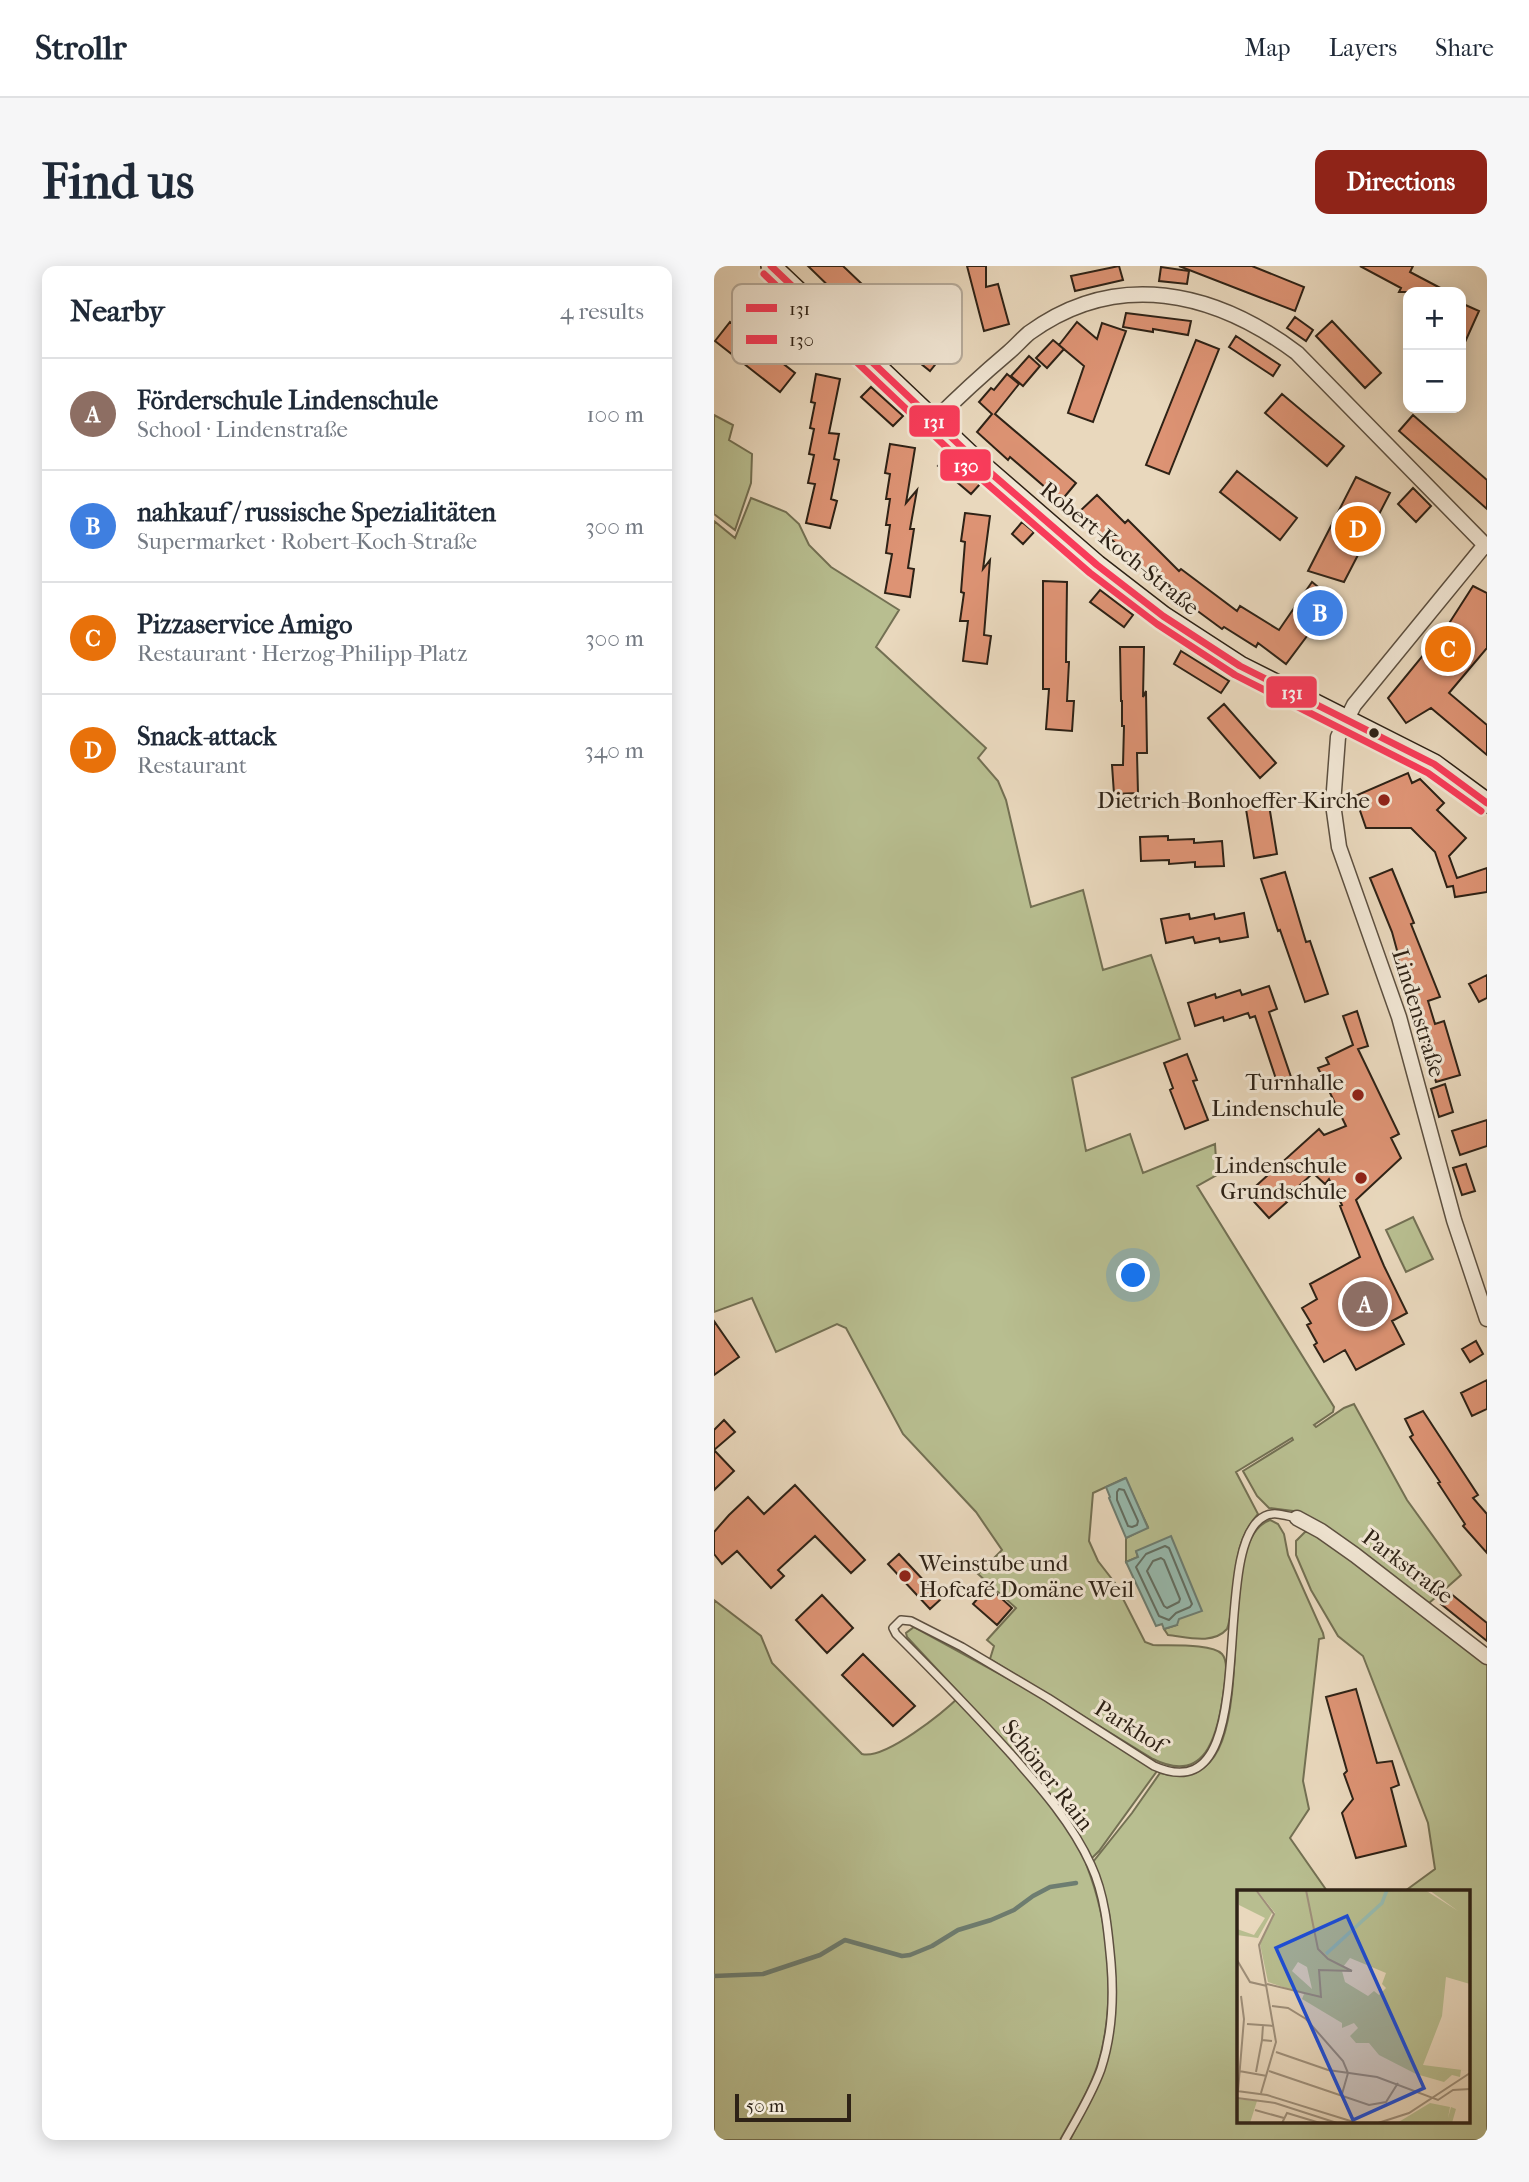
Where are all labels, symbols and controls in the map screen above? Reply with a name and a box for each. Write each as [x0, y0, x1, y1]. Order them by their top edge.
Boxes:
text: Strollr [35, 29, 126, 68]
text: Map [1245, 34, 1291, 62]
text: Layers [1329, 34, 1397, 62]
text: Share [1435, 34, 1494, 62]
button: Directions [1315, 150, 1487, 214]
text: Find us [42, 153, 194, 211]
legend [732, 284, 962, 364]
map controls [1403, 287, 1466, 413]
button: + [1403, 287, 1466, 350]
text: Nearby [70, 294, 165, 329]
text: 4 results [560, 298, 644, 325]
text: 131 [789, 298, 810, 320]
text: 130 [789, 329, 814, 351]
button: − [1403, 350, 1466, 413]
text: Förderschule Lindenschule [137, 385, 438, 416]
text: A [86, 401, 100, 428]
text: 100 m [586, 401, 644, 428]
line badge: 131 [908, 404, 961, 438]
text: 131 [923, 411, 945, 433]
text: School · Lindenstraße [137, 416, 348, 443]
line badge: 130 [939, 448, 992, 482]
text: 130 [953, 455, 979, 477]
street label: Robert-Koch-Straße [1035, 476, 1205, 621]
text: nahkauf / russische Spezialitäten [137, 497, 496, 528]
pin: D [1335, 503, 1381, 555]
text: B [86, 513, 100, 540]
text: 300 m [585, 513, 644, 540]
text: Supermarket · Robert-Koch-Straße [137, 528, 477, 555]
pin: B [1297, 587, 1343, 639]
text: Pizzaservice Amigo [137, 609, 352, 640]
pin: C [1425, 623, 1471, 675]
text: C [85, 625, 101, 652]
text: 300 m [585, 625, 644, 652]
text: Restaurant · Herzog-Philipp-Platz [137, 640, 467, 667]
line badge: 131 [1265, 675, 1318, 709]
text: 131 [1281, 682, 1303, 704]
text: Snack-attack [137, 721, 276, 752]
unlabelled marker [1367, 726, 1381, 740]
text: D [84, 737, 102, 764]
text: 340 m [584, 737, 644, 764]
text: Restaurant [137, 752, 247, 779]
place label: Dietrich-Bonhoeffer-Kirche [1097, 787, 1370, 814]
marker: Dietrich-Bonhoeffer-Kirche [1376, 792, 1392, 808]
street label: Lindenstraße [1386, 946, 1451, 1080]
place label: Turnhalle Lindenschule [1211, 1069, 1344, 1122]
marker: Turnhalle Lindenschule [1350, 1087, 1366, 1103]
place label: Lindenschule Grundschule [1214, 1152, 1347, 1205]
marker: Lindenschule Grundschule [1353, 1170, 1369, 1186]
your location [1116, 1258, 1150, 1292]
pin: A [1342, 1278, 1388, 1330]
street label: Parkstraße [1357, 1523, 1458, 1609]
place label: Weinstube und Hofcafé Domäne Weil [918, 1550, 1135, 1603]
marker: Weinstube und Hofcafé Domäne Weil [897, 1568, 913, 1584]
street label: Parkhof [1090, 1694, 1174, 1761]
street label: Schöner Rain [996, 1714, 1100, 1837]
inset map [1237, 1890, 1469, 2122]
scale bar [735, 2091, 850, 2123]
text: 50 m [746, 2095, 785, 2117]

